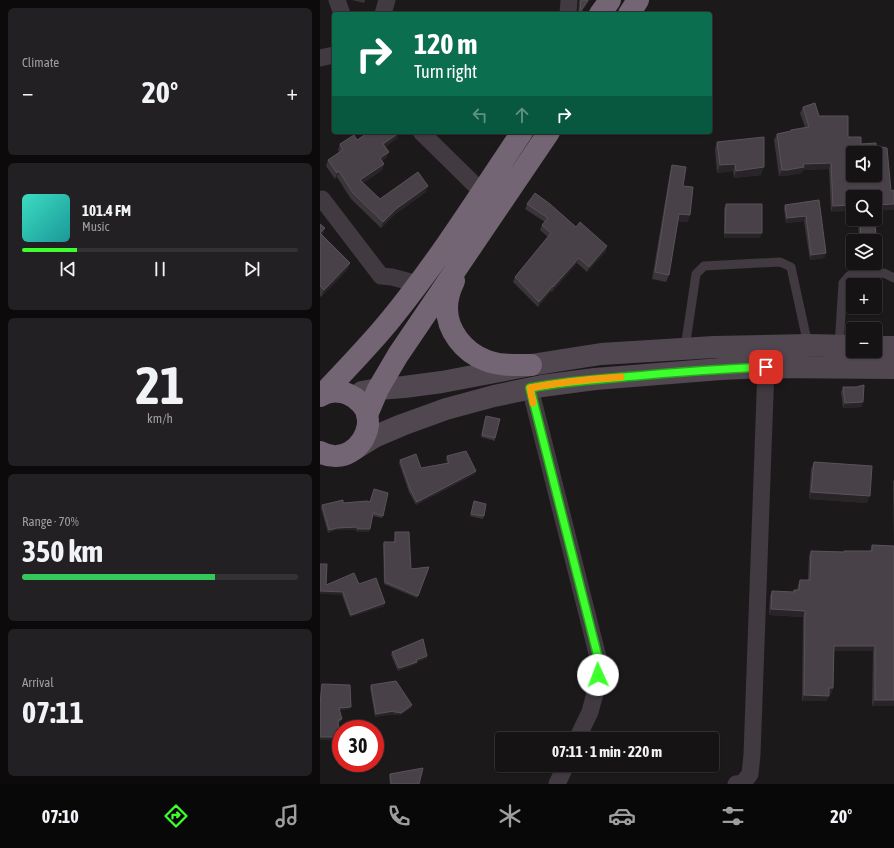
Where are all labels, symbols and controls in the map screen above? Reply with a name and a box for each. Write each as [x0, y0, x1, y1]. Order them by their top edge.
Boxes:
icon: right [348, 28, 400, 80]
text: 120 m [414, 28, 477, 60]
text: Climate [22, 55, 59, 70]
text: Turn right [414, 61, 477, 82]
text: 20° [142, 75, 178, 109]
text: − [22, 79, 33, 105]
text: + [287, 79, 298, 105]
icon: left [469, 104, 491, 126]
icon: ahead [511, 104, 533, 126]
icon: right [553, 104, 575, 126]
map controls [846, 146, 882, 358]
button: sound [846, 146, 882, 182]
button: search [846, 190, 882, 226]
text: 101.4 FM [82, 202, 131, 219]
text: Music [82, 219, 109, 234]
button: layers [846, 234, 882, 270]
icon: previous [57, 258, 79, 280]
icon: pause [149, 258, 171, 280]
icon: next [241, 258, 263, 280]
button: + [846, 278, 882, 314]
button: − [846, 322, 882, 358]
pin [749, 350, 783, 384]
text: 21 [136, 355, 184, 415]
icon: arrive [755, 356, 777, 378]
text: km/h [147, 411, 173, 426]
text: Range · 70% [22, 514, 79, 529]
text: 350 km [22, 534, 103, 568]
position arrow [577, 654, 619, 696]
text: Arrival [22, 675, 54, 690]
text: 07:11 [22, 695, 84, 729]
speed limit sign: 30 [332, 720, 384, 772]
text: 07:11 · 1 min · 220 m [552, 743, 662, 760]
icon: directions [162, 802, 190, 830]
icon: music [273, 802, 301, 830]
icon: phone [385, 802, 413, 830]
icon: climate [496, 802, 524, 830]
icon: car [608, 802, 636, 830]
icon: filters [719, 802, 747, 830]
text: 07:10 [42, 806, 79, 827]
text: 20° [830, 806, 852, 827]

